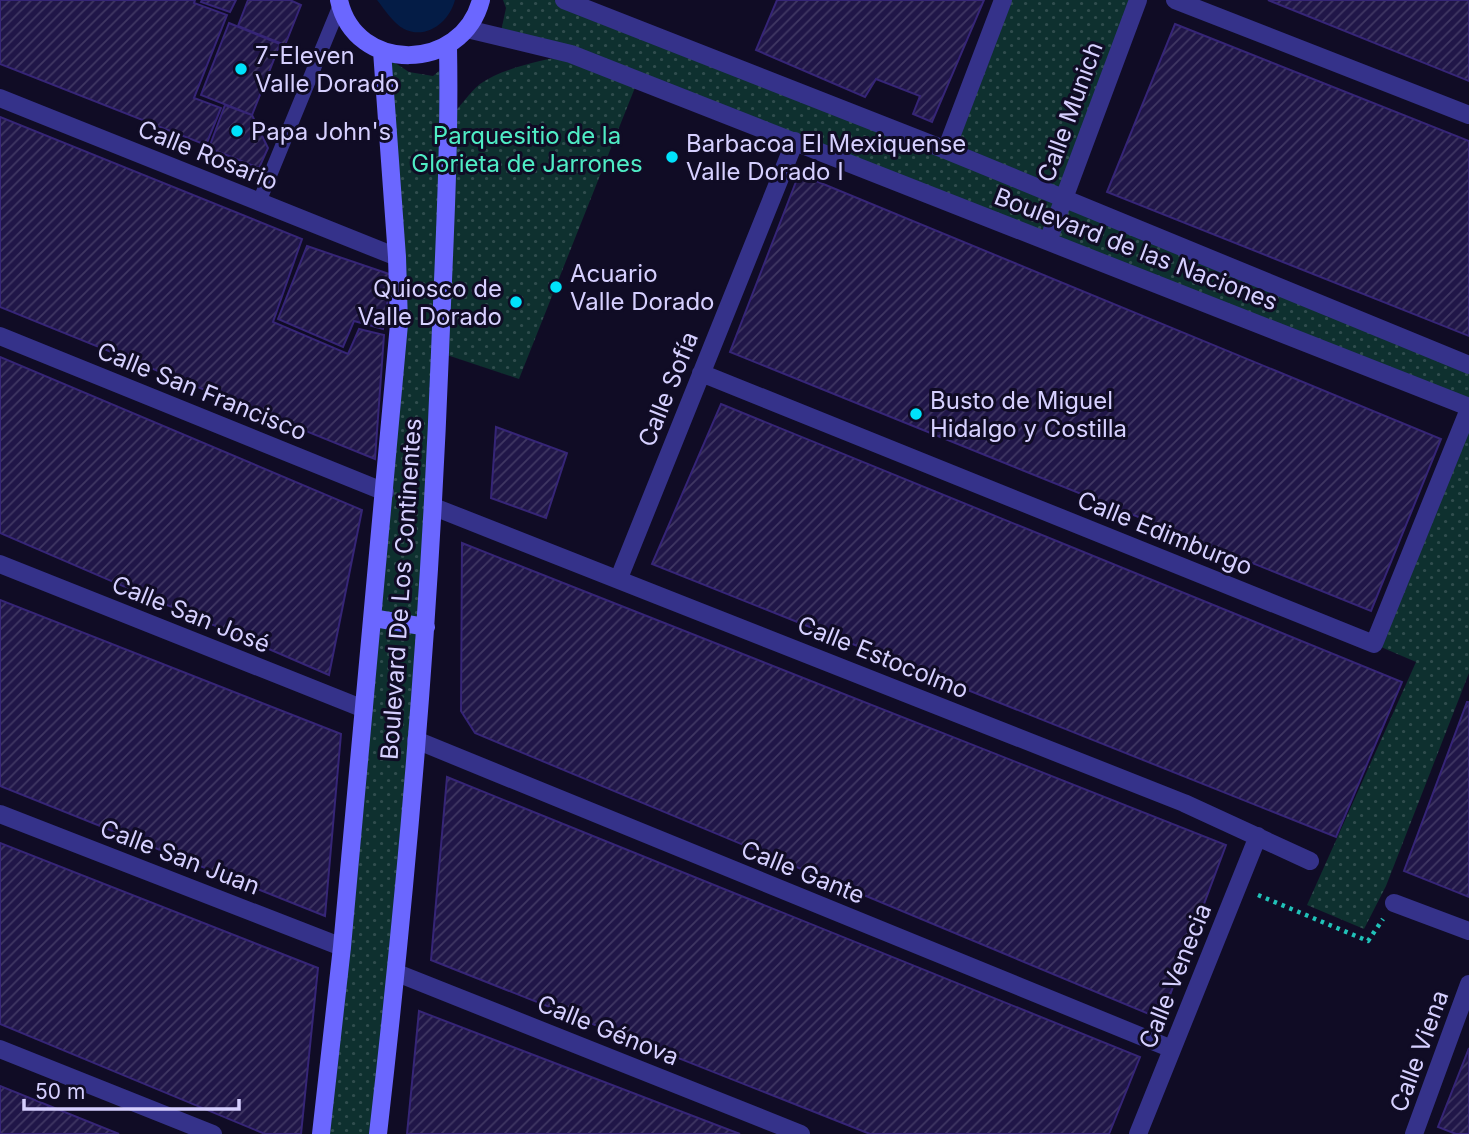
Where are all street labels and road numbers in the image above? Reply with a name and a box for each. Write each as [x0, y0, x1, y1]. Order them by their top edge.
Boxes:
street label: Calle Munich [1031, 38, 1109, 186]
street label: Calle Rosario [134, 114, 282, 196]
street label: Boulevard de las Naciones [990, 182, 1282, 316]
street label: Calle Sofía [632, 327, 704, 451]
street label: Calle San Francisco [93, 336, 311, 446]
street label: Boulevard De Los Continentes [375, 417, 427, 761]
street label: Calle Edimburgo [1073, 485, 1257, 581]
street label: Calle San José [108, 569, 274, 659]
street label: Calle Estocolmo [793, 610, 973, 704]
street label: Calle San Juan [96, 813, 264, 901]
street label: Calle Gante [737, 834, 869, 910]
street label: Calle Venecia [1133, 899, 1217, 1053]
street label: Calle Viena [1384, 986, 1454, 1116]
street label: Calle Génova [533, 988, 683, 1072]

